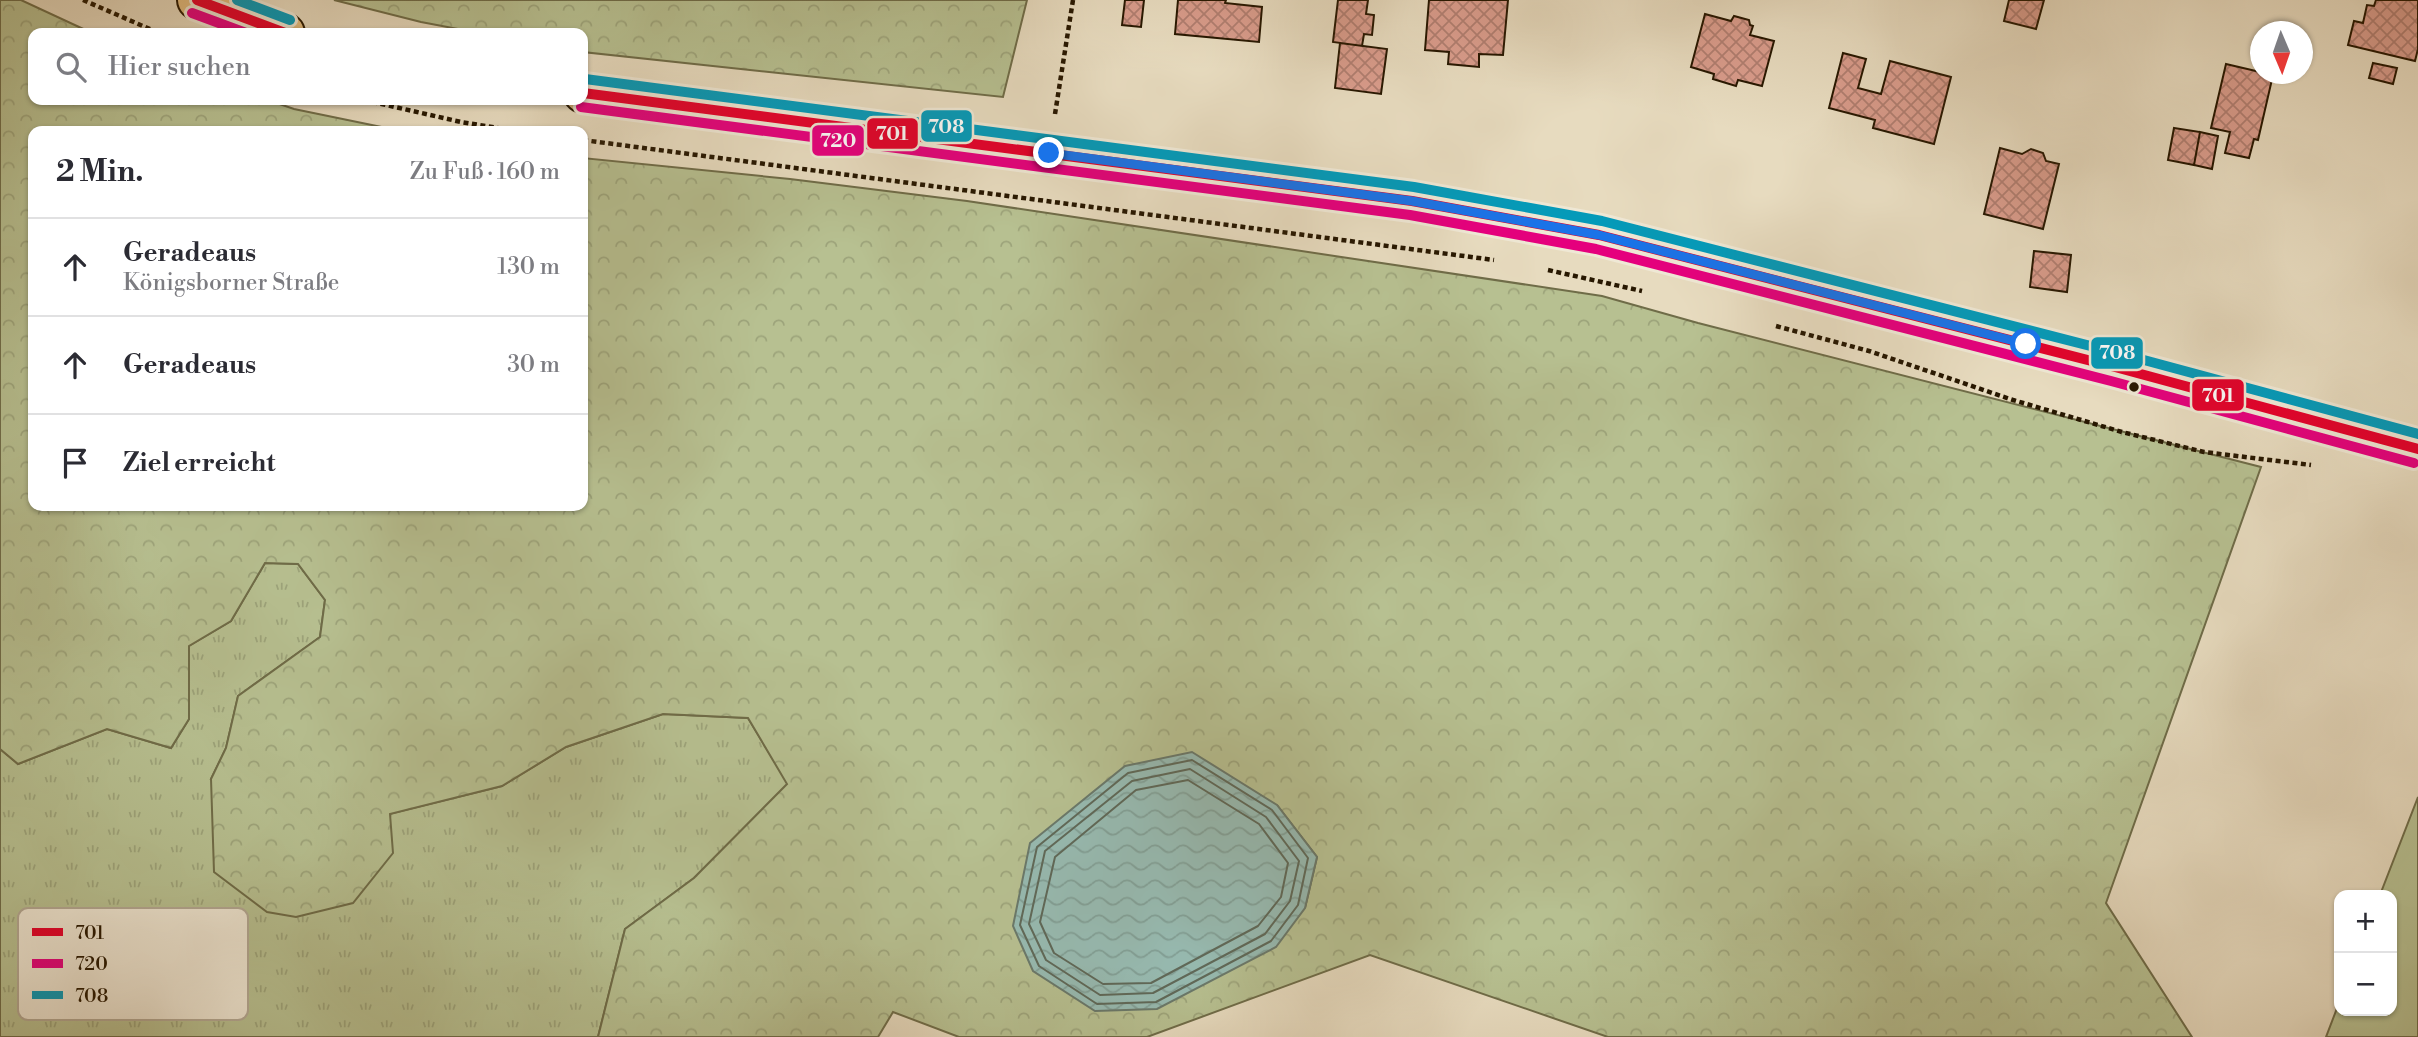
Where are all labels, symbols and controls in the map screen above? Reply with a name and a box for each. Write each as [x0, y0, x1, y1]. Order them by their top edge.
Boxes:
north arrow [2250, 21, 2313, 84]
search box [28, 28, 588, 105]
icon: search [52, 48, 90, 86]
text: Hier suchen [108, 51, 250, 83]
line badge: 708 [920, 109, 973, 143]
text: 708 [928, 115, 964, 139]
line badge: 701 [866, 117, 919, 150]
text: 701 [876, 122, 908, 146]
line badge: 720 [811, 124, 865, 157]
text: 720 [820, 129, 856, 153]
route end [1033, 137, 1064, 168]
text: 2 Min. [56, 153, 144, 191]
text: Zu Fuß · 160 m [410, 158, 560, 186]
text: Geradeaus [123, 237, 256, 269]
icon: ahead [56, 248, 94, 286]
text: 130 m [497, 253, 560, 281]
text: Königsborner Straße [123, 269, 339, 297]
route start [2010, 328, 2041, 359]
line badge: 708 [2090, 336, 2144, 370]
text: 708 [2099, 341, 2135, 365]
icon: ahead [56, 346, 94, 384]
text: Geradeaus [123, 349, 256, 381]
text: 30 m [507, 351, 560, 379]
line badge: 701 [2191, 378, 2245, 412]
unlabelled marker [2127, 380, 2141, 394]
text: 701 [2202, 384, 2234, 408]
icon: arrive [56, 444, 94, 482]
text: Ziel erreicht [123, 447, 275, 479]
map controls [2334, 890, 2397, 1016]
button: + [2334, 890, 2397, 953]
legend [18, 908, 248, 1020]
text: 701 [75, 921, 104, 945]
text: 720 [75, 952, 108, 976]
button: − [2334, 953, 2397, 1016]
text: 708 [75, 984, 108, 1008]

